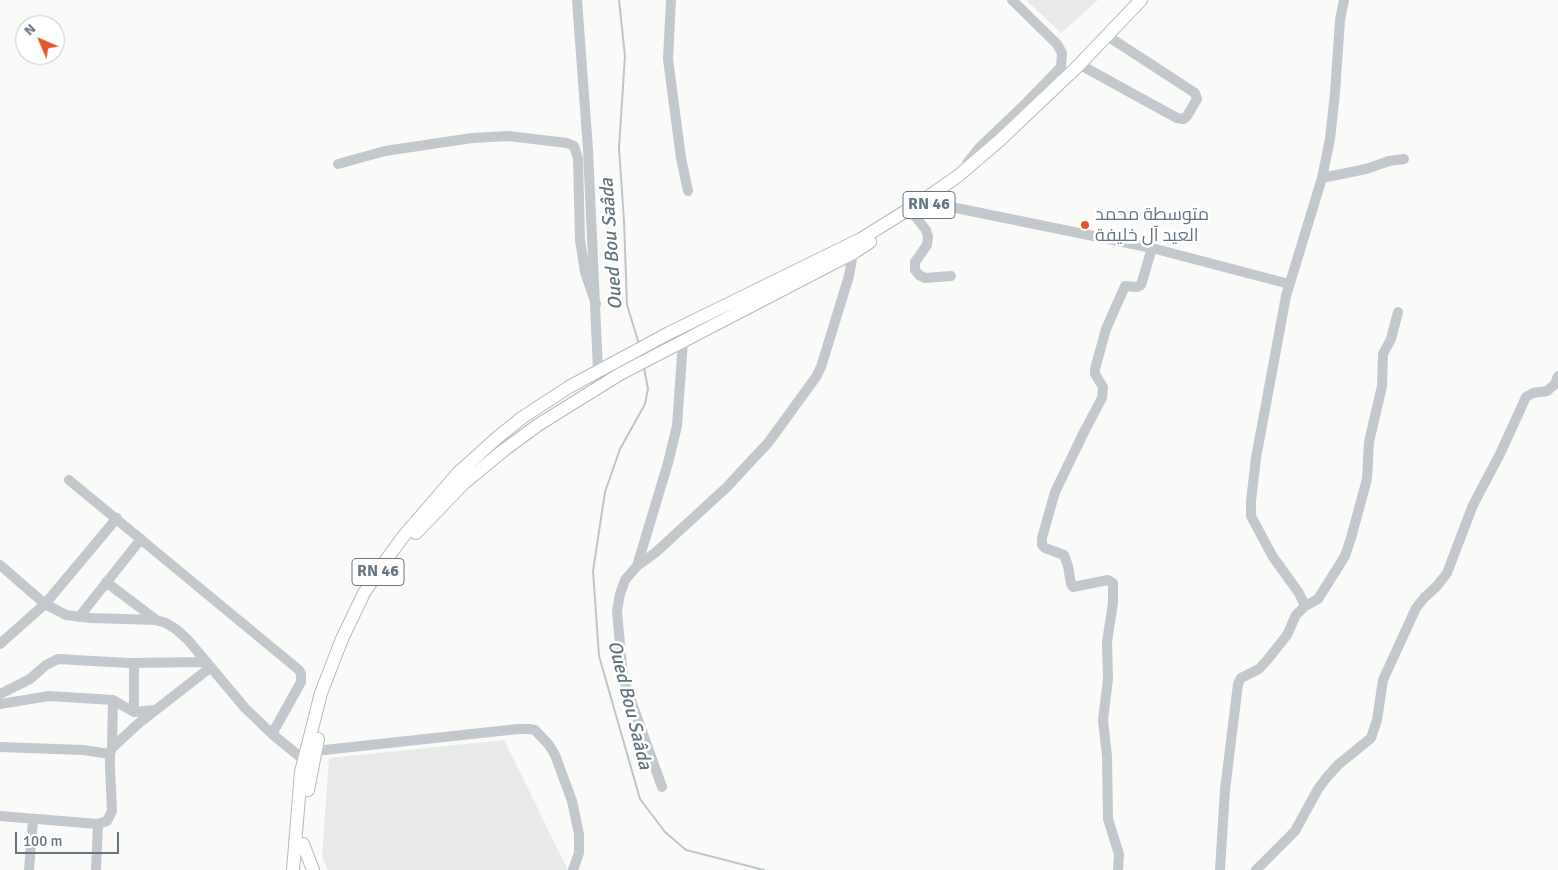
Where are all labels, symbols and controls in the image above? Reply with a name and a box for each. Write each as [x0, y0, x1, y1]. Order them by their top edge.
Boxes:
north arrow [15, 15, 65, 65]
text: N [20, 20, 39, 39]
water label: Oued Bou Saâda [596, 177, 628, 311]
road number: RN 46 [903, 192, 955, 218]
place label: متوسطة محمد العيد آل خليفة [1095, 204, 1209, 246]
marker: متوسطة محمد العيد آل خليفة [1079, 219, 1091, 231]
road number: RN 46 [352, 558, 404, 586]
water label: Oued Bou Saâda [602, 638, 656, 772]
scale bar [18, 822, 121, 854]
text: 100 m [23, 832, 63, 850]

